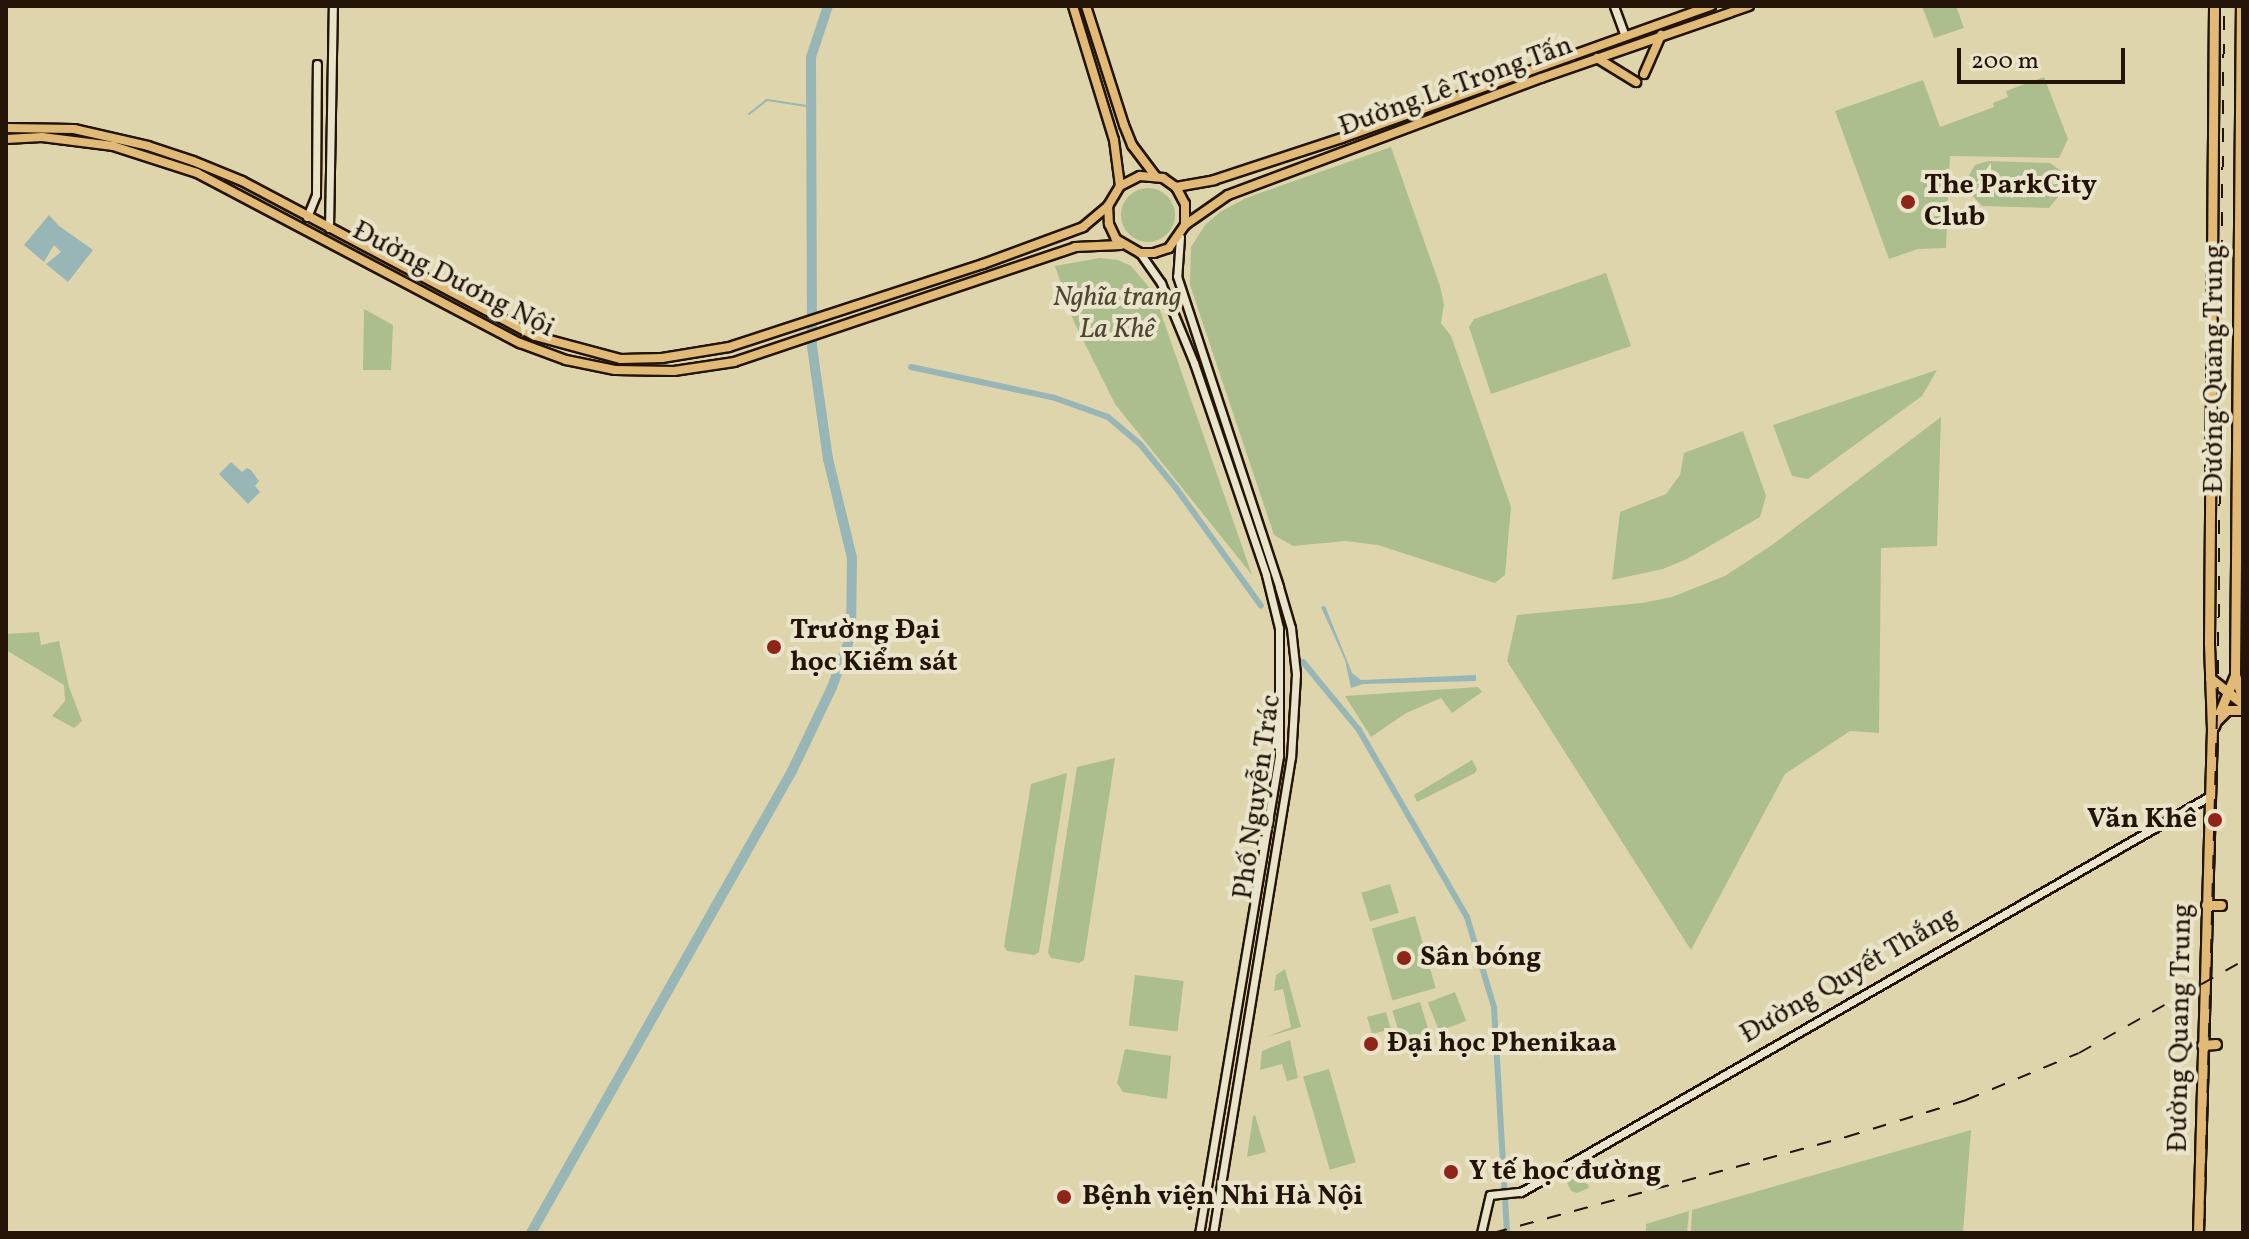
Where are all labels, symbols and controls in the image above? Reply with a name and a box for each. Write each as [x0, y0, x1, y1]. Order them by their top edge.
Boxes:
street label: Đường Lê Trọng Tấn [1334, 29, 1578, 145]
scale bar [1961, 32, 2129, 82]
text: 200 m [1971, 45, 2039, 79]
place label: The ParkCity Club [1924, 169, 2097, 235]
marker: The ParkCity Club [1899, 193, 1917, 211]
street label: Đường Dương Nội [346, 215, 560, 345]
street label: Đường Quang Trung [2198, 244, 2232, 494]
park label: Nghĩa trang La Khê [1053, 281, 1181, 347]
place label: Trường Đại học Kiểm sát [790, 614, 958, 680]
marker: Trường Đại học Kiểm sát [765, 638, 783, 656]
street label: Phố Nguyễn Trác [1227, 692, 1289, 902]
place label: Văn Khê [2087, 803, 2197, 837]
marker: Văn Khê [2204, 809, 2226, 831]
street label: Đường Quyết Thắng [1734, 900, 1964, 1052]
street label: Đường Quang Trung [2162, 903, 2200, 1153]
place label: Sân bóng [1420, 941, 1541, 975]
marker: Sân bóng [1395, 949, 1413, 967]
place label: Đại học Phenikaa [1387, 1027, 1617, 1061]
marker: Đại học Phenikaa [1362, 1035, 1380, 1053]
place label: Y tế học đường [1469, 1155, 1661, 1189]
marker: Y tế học đường [1440, 1161, 1462, 1183]
place label: Bệnh viện Nhi Hà Nội [1082, 1180, 1364, 1214]
marker: Bệnh viện Nhi Hà Nội [1053, 1186, 1075, 1208]

